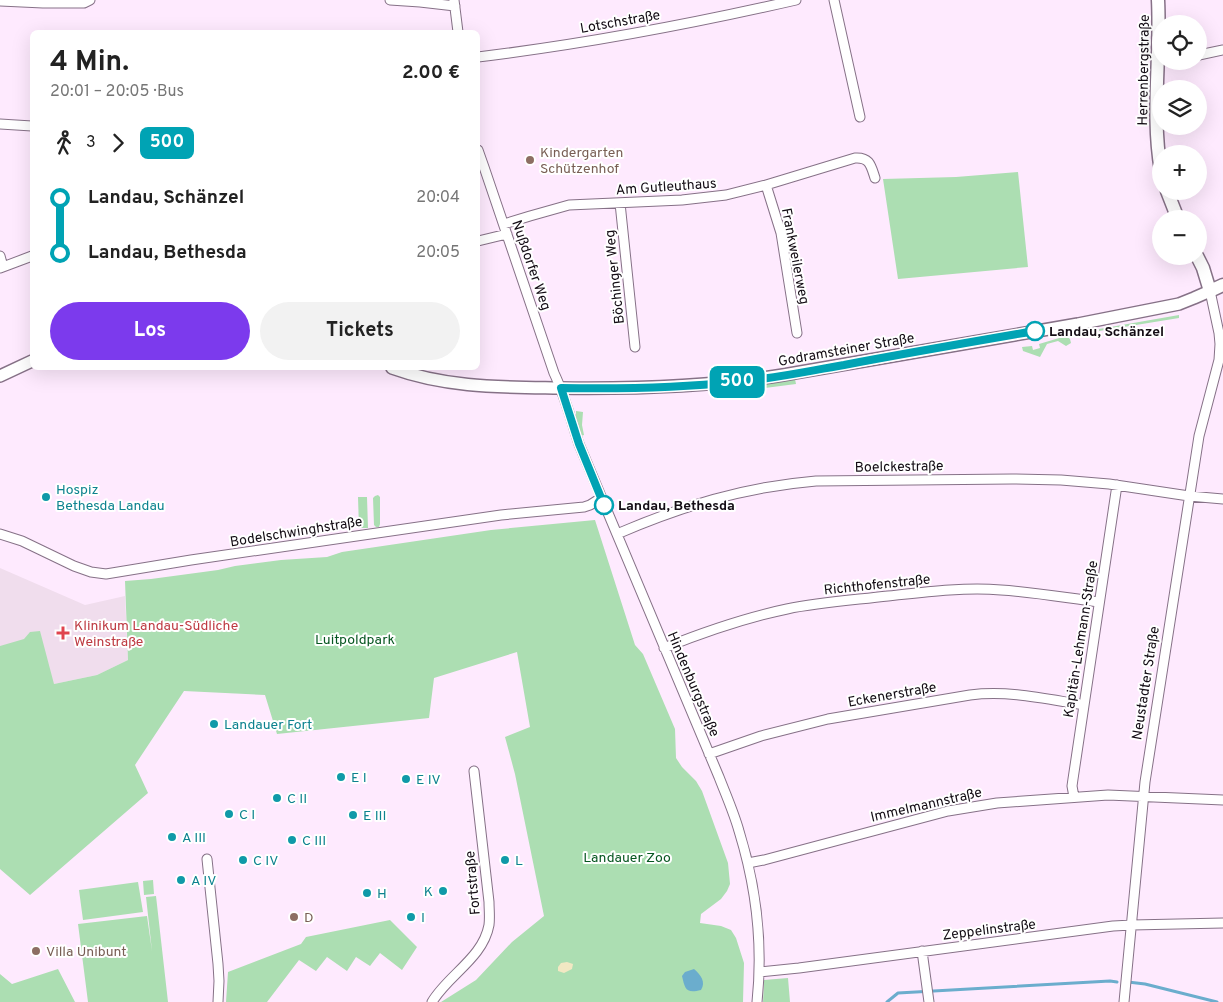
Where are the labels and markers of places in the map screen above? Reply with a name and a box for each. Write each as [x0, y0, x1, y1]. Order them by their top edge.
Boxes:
place label: Kindergarten Schützenhof [540, 145, 623, 178]
marker: Kindergarten Schützenhof [524, 154, 536, 166]
marker: Landau, Schänzel [1025, 321, 1045, 341]
place label: Landau, Schänzel [1049, 324, 1164, 341]
place label: Hospiz Bethesda Landau [56, 482, 165, 515]
marker: Hospiz Bethesda Landau [40, 491, 52, 503]
marker: Landau, Bethesda [594, 495, 614, 515]
place label: Landau, Bethesda [618, 498, 735, 515]
place label: Klinikum Landau-Südliche Weinstraße [74, 618, 238, 651]
marker: Klinikum Landau-Südliche Weinstraße [56, 626, 70, 640]
place label: Landauer Fort [224, 717, 312, 734]
marker: Landauer Fort [208, 718, 220, 730]
place label: E I [351, 770, 367, 787]
marker: E I [335, 771, 347, 783]
place label: E IV [416, 772, 441, 789]
marker: E IV [400, 773, 412, 785]
place label: C II [287, 791, 307, 808]
marker: C II [271, 792, 283, 804]
place label: C I [239, 807, 255, 824]
marker: C I [223, 808, 235, 820]
place label: E III [363, 808, 386, 825]
marker: E III [347, 809, 359, 821]
place label: A III [182, 830, 206, 847]
marker: A III [166, 831, 178, 843]
place label: C III [302, 833, 326, 850]
marker: C III [286, 834, 298, 846]
place label: C IV [253, 853, 278, 870]
place label: L [515, 853, 523, 870]
marker: C IV [237, 854, 249, 866]
marker: L [499, 854, 511, 866]
place label: A IV [191, 873, 216, 890]
marker: A IV [175, 874, 187, 886]
place label: K [424, 884, 433, 901]
marker: K [437, 885, 449, 897]
place label: H [377, 886, 387, 903]
marker: H [361, 887, 373, 899]
place label: D [304, 910, 314, 927]
place label: I [421, 910, 425, 927]
marker: D [288, 911, 300, 923]
marker: I [405, 911, 417, 923]
place label: Villa Unibunt [46, 944, 127, 961]
marker: Villa Unibunt [30, 945, 42, 957]

